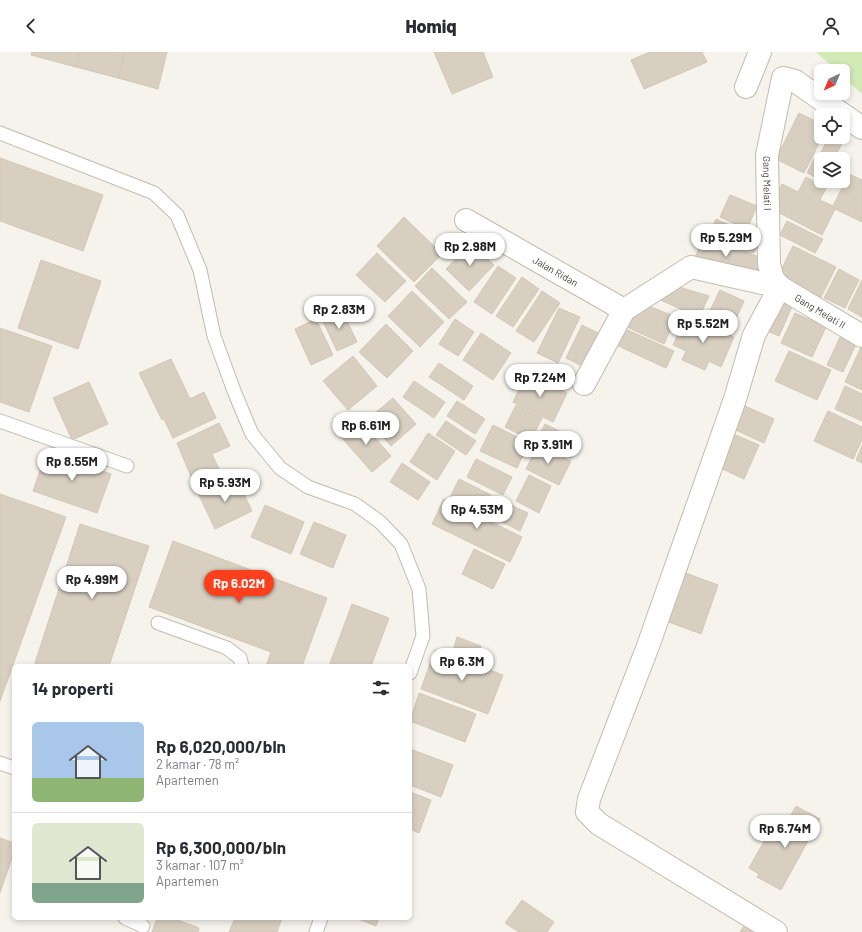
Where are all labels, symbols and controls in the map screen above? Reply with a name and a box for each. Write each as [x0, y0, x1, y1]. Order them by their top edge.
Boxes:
icon: back [20, 15, 42, 37]
text: Homiq [405, 15, 457, 37]
icon: person [820, 15, 842, 37]
north arrow [814, 64, 850, 100]
map controls [814, 64, 850, 188]
button: locate [814, 108, 850, 144]
button: layers [814, 152, 850, 188]
street label: Gang Melati I [761, 156, 774, 211]
pin: Rp 5.29M [685, 224, 767, 258]
text: Rp 5.29M [700, 229, 752, 245]
pin: Rp 2.98M [429, 233, 511, 267]
text: Rp 2.98M [444, 238, 496, 254]
street label: Jalan Ridan [531, 253, 580, 289]
street label: Gang Melati II [793, 291, 848, 331]
pin: Rp 2.83M [298, 296, 380, 330]
text: Rp 2.83M [313, 301, 365, 317]
pin: Rp 5.52M [662, 310, 744, 344]
text: Rp 5.52M [677, 315, 729, 331]
pin: Rp 7.24M [499, 364, 581, 398]
text: Rp 7.24M [514, 369, 566, 385]
pin: Rp 6.61M [325, 412, 407, 446]
text: Rp 6.61M [341, 417, 391, 433]
pin: Rp 3.91M [507, 431, 589, 465]
text: Rp 3.91M [523, 436, 573, 452]
pin: Rp 8.55M [31, 448, 113, 482]
text: Rp 8.55M [46, 453, 98, 469]
pin: Rp 5.93M [184, 469, 266, 503]
text: Rp 5.93M [199, 474, 251, 490]
pin: Rp 4.53M [436, 496, 518, 530]
text: Rp 4.53M [451, 501, 503, 517]
pin: Rp 4.99M [51, 566, 133, 600]
pin: Rp 6.02M [198, 570, 280, 604]
text: Rp 4.99M [66, 571, 118, 587]
text: Rp 6.02M [213, 575, 265, 591]
pin: Rp 6.3M [425, 648, 499, 682]
text: Rp 6.3M [440, 653, 484, 669]
icon: filters [370, 677, 392, 699]
text: 14 properti [32, 678, 113, 698]
text: Rp 6,020,000/bln [156, 736, 286, 756]
icon: home [64, 738, 112, 786]
text: 2 kamar · 78 m² [156, 756, 239, 772]
text: Apartemen [156, 772, 219, 788]
pin: Rp 6.74M [744, 815, 826, 849]
text: Rp 6.74M [759, 820, 811, 836]
text: Rp 6,300,000/bln [156, 837, 286, 857]
icon: home [64, 839, 112, 887]
text: 3 kamar · 107 m² [156, 857, 244, 873]
text: Apartemen [156, 873, 219, 889]

